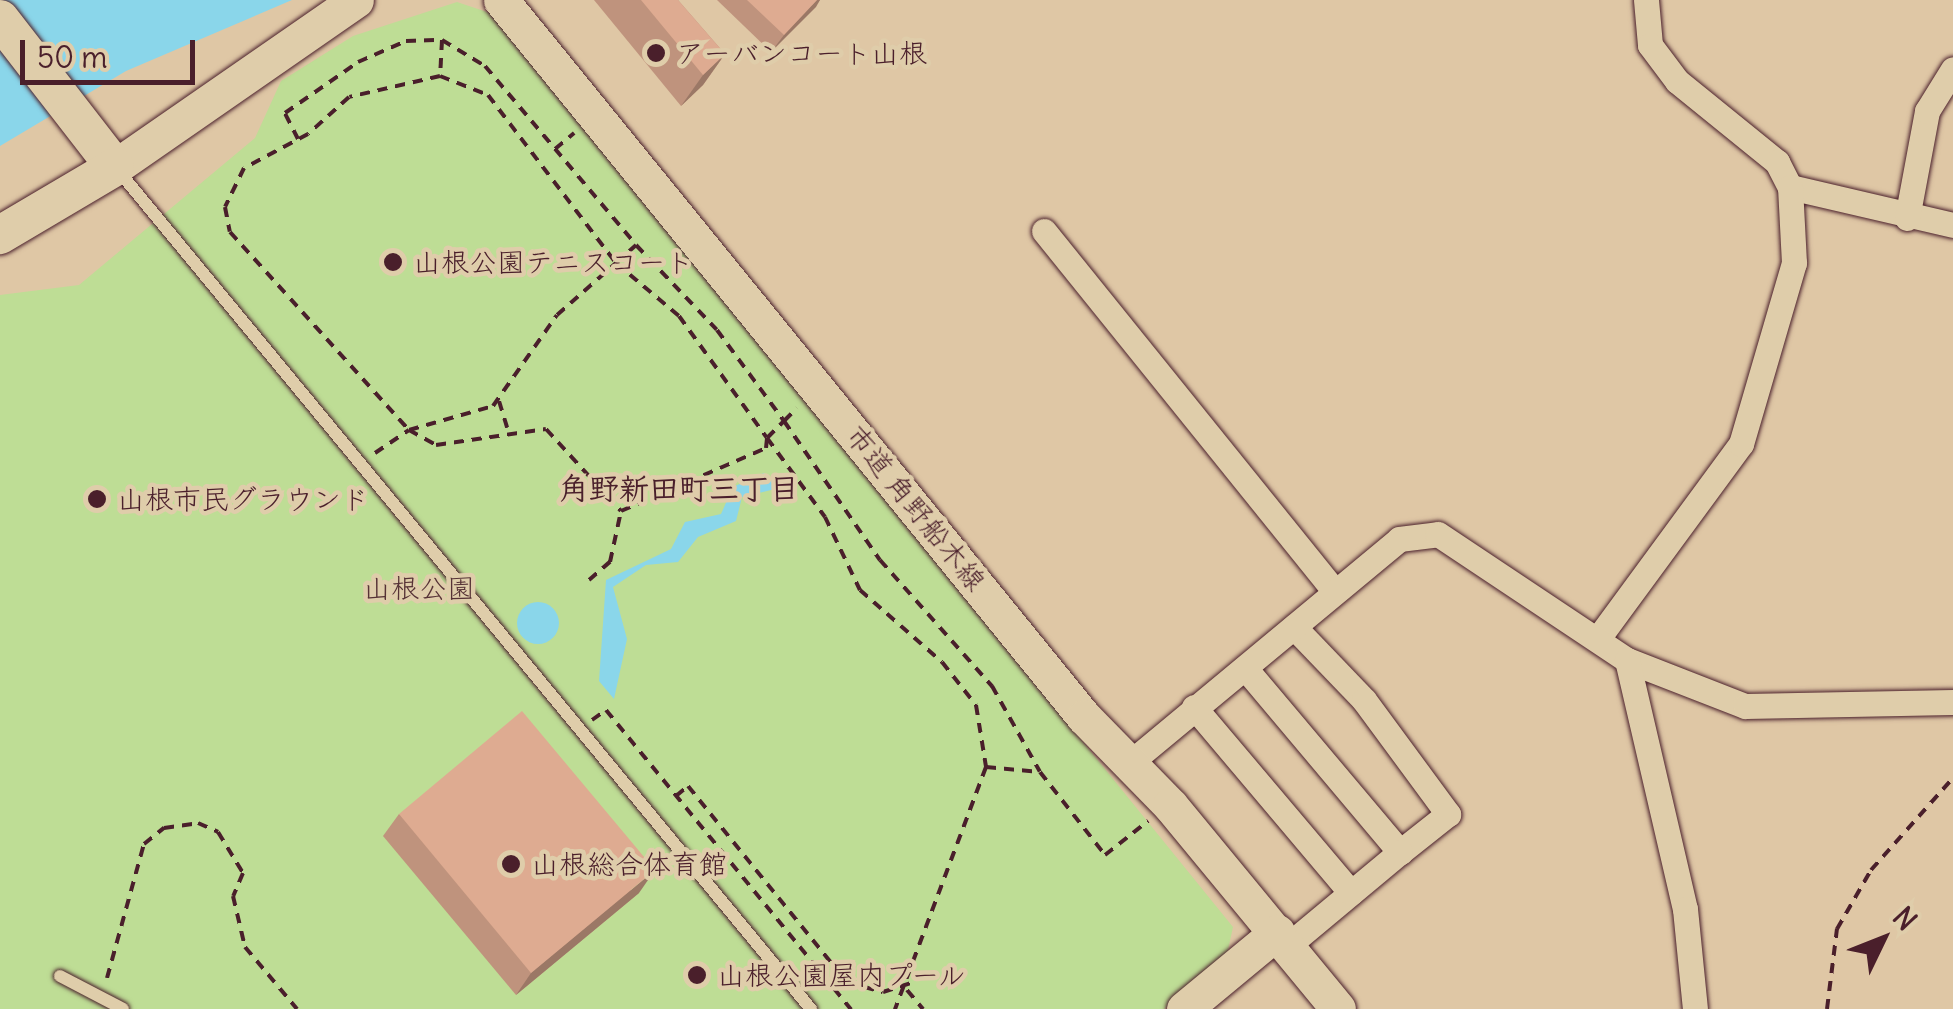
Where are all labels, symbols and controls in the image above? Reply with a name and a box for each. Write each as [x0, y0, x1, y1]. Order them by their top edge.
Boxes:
scale bar [25, 20, 200, 82]
place label: アーバンコート山根 [676, 36, 927, 70]
text: 50 m [37, 38, 107, 76]
marker: アーバンコート山根 [645, 42, 667, 64]
place label: 山根公園テニスコート [413, 245, 693, 279]
marker: 山根公園テニスコート [382, 251, 404, 273]
street label: 市道 角野船木線 [839, 419, 993, 597]
district label: 角野新田町三丁目 [559, 470, 799, 506]
place label: 山根市民グラウンド [117, 482, 369, 516]
marker: 山根市民グラウンド [86, 488, 108, 510]
park label: 山根公園 [363, 571, 475, 605]
place label: 山根総合体育館 [531, 847, 727, 881]
marker: 山根総合体育館 [500, 853, 522, 875]
north arrow [1833, 889, 1933, 989]
text: N [1885, 899, 1925, 938]
place label: 山根公園屋内プール [717, 958, 967, 992]
marker: 山根公園屋内プール [686, 964, 708, 986]

